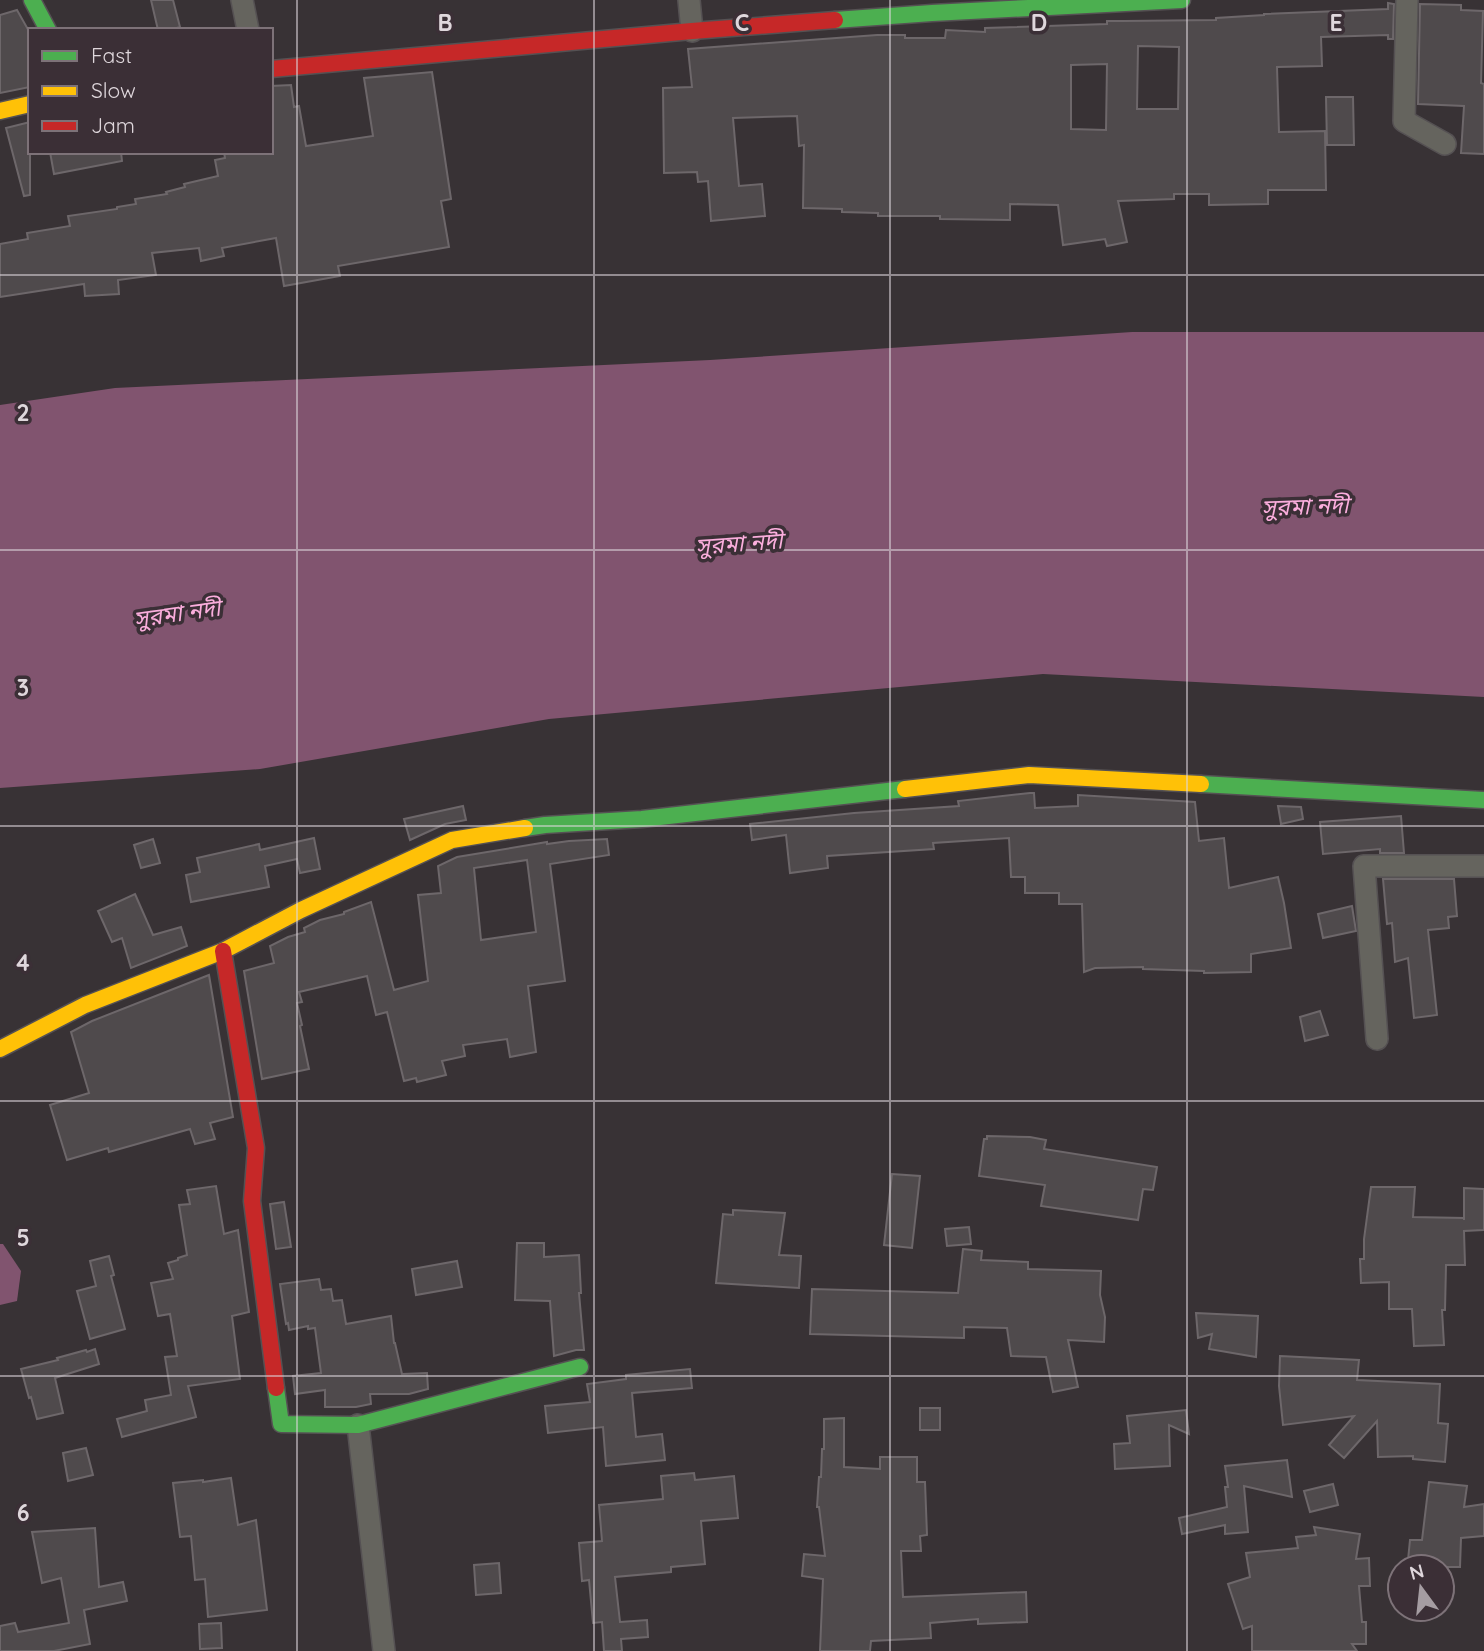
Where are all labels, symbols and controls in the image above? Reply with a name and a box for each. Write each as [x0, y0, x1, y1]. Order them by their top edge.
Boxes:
text: B [437, 8, 453, 37]
text: C [735, 8, 749, 37]
text: D [1031, 8, 1047, 37]
text: E [1329, 8, 1343, 37]
legend [28, 28, 273, 154]
text: Fast [91, 42, 132, 68]
text: Slow [91, 77, 136, 103]
text: Jam [91, 112, 135, 138]
text: 2 [16, 398, 30, 427]
water label: সুরমা নদী [1261, 490, 1353, 522]
water label: সুরমা নদী [694, 525, 787, 561]
water label: সুরমা নদী [132, 592, 226, 633]
text: 3 [17, 673, 29, 702]
text: 4 [16, 948, 30, 977]
text: 5 [16, 1223, 30, 1252]
text: 6 [17, 1498, 29, 1527]
north arrow [1386, 1553, 1456, 1623]
text: N [1407, 1558, 1426, 1585]

